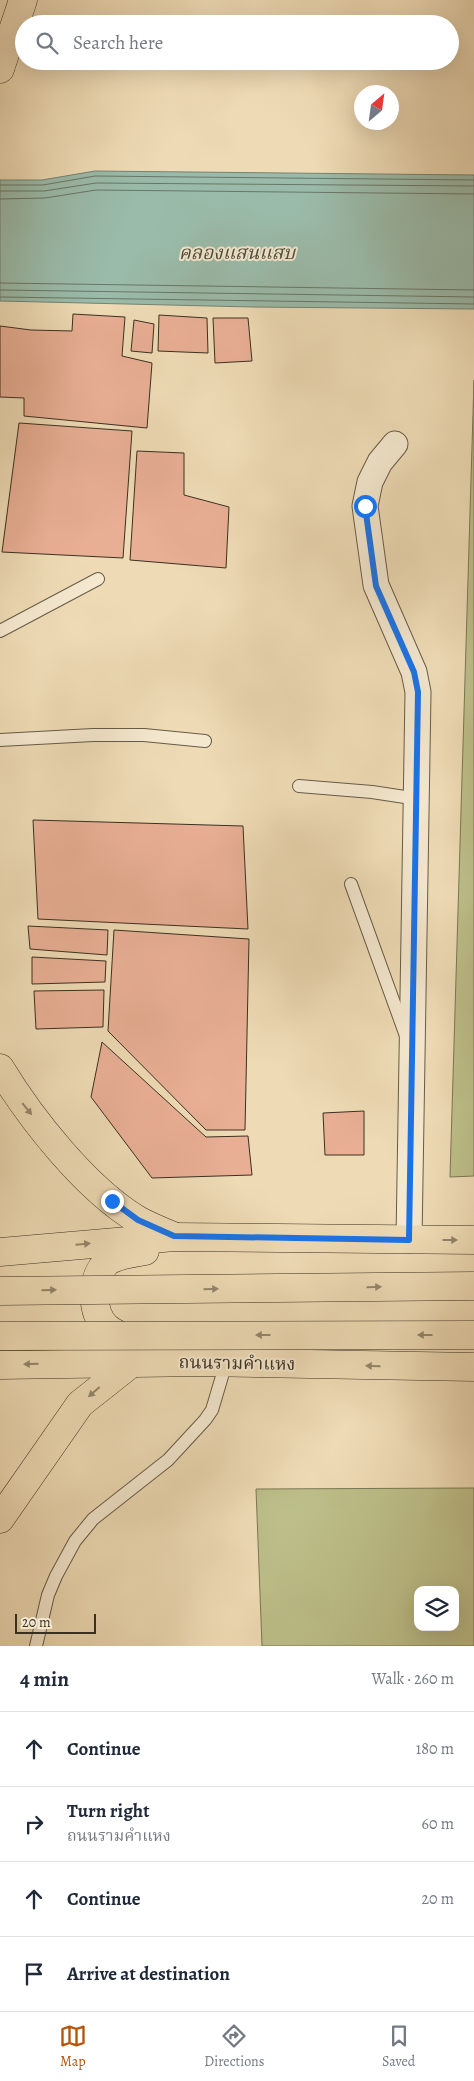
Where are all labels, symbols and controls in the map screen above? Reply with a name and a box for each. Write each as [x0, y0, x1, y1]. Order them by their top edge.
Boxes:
search box [15, 15, 459, 70]
icon: search [33, 29, 61, 57]
text: Search here [73, 30, 163, 56]
north arrow [354, 85, 399, 130]
water label: คลองแสนแสบ [179, 240, 296, 266]
route start [354, 495, 377, 518]
one-way arrow [22, 1102, 33, 1115]
route end [101, 1190, 124, 1213]
one-way arrow [443, 1236, 459, 1244]
one-way arrow [76, 1240, 92, 1248]
one-way arrow [366, 1283, 382, 1291]
one-way arrow [203, 1285, 219, 1293]
one-way arrow [41, 1286, 57, 1294]
one-way arrow [255, 1331, 271, 1339]
one-way arrow [417, 1331, 433, 1339]
street label: ถนนรามคำแหง [178, 1350, 296, 1376]
one-way arrow [23, 1360, 39, 1368]
one-way arrow [365, 1361, 381, 1369]
one-way arrow [88, 1386, 100, 1398]
map controls [414, 1586, 459, 1631]
button: layers [414, 1586, 459, 1631]
scale bar [15, 1611, 96, 1634]
text: 20 m [22, 1613, 51, 1632]
text: 4 min [20, 1665, 69, 1693]
text: Walk · 260 m [372, 1668, 454, 1690]
icon: ahead [20, 1735, 48, 1763]
text: Continue [67, 1736, 141, 1762]
text: 180 m [416, 1738, 454, 1760]
text: Turn right [67, 1798, 149, 1824]
icon: right [20, 1810, 48, 1838]
text: 60 m [422, 1813, 454, 1835]
text: ถนนรามคำแหง [67, 1825, 171, 1847]
icon: ahead [20, 1885, 48, 1913]
text: Continue [67, 1886, 141, 1912]
text: 20 m [421, 1888, 454, 1910]
icon: arrive [20, 1960, 48, 1988]
text: Arrive at destination [67, 1961, 230, 1987]
tab: Map [59, 2022, 87, 2071]
tab: Directions [204, 2022, 264, 2071]
tab: Saved [382, 2022, 415, 2071]

